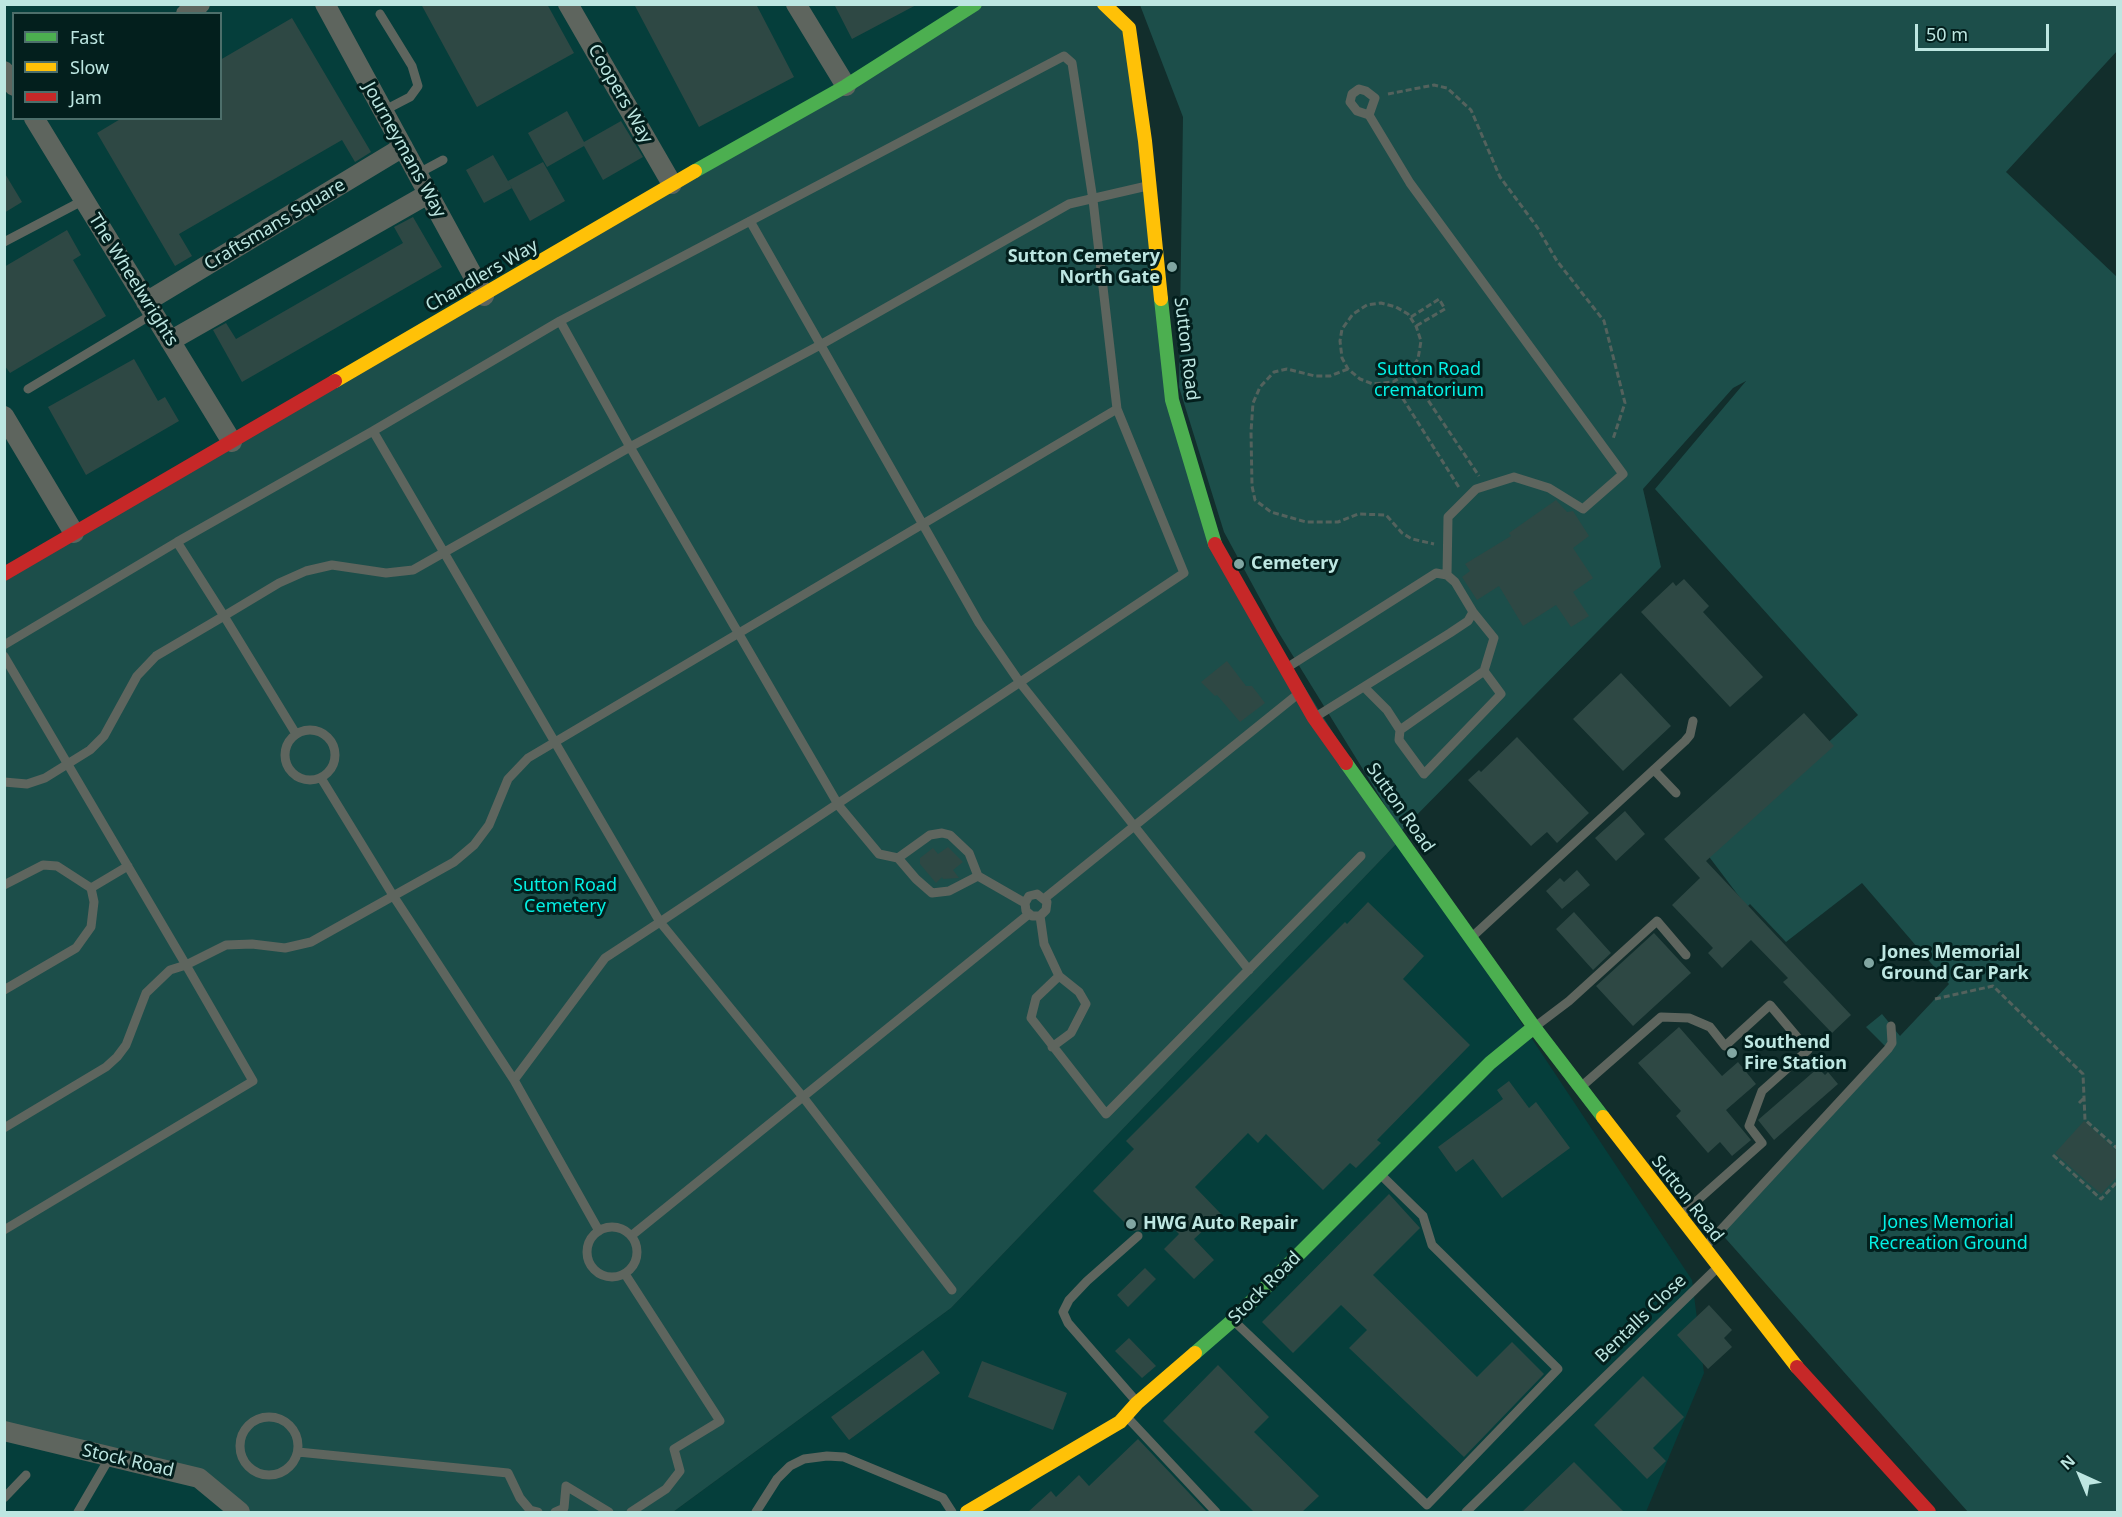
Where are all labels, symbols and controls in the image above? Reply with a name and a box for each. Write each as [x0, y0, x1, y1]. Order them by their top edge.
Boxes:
legend [12, 12, 222, 120]
scale bar [1918, 12, 2052, 50]
text: 50 m [1926, 22, 1968, 46]
text: Fast [70, 25, 105, 49]
street label: Coopers Way [583, 41, 657, 147]
text: Slow [70, 55, 109, 79]
street label: Journeymans Way [358, 79, 450, 221]
text: Jam [70, 85, 102, 109]
street label: Craftsmans Square [201, 174, 349, 276]
street label: The Wheelwrights [83, 210, 183, 350]
street label: Chandlers Way [422, 235, 542, 317]
place label: Sutton Cemetery North Gate [1008, 246, 1160, 288]
marker: Sutton Cemetery North Gate [1165, 260, 1179, 274]
street label: Sutton Road [1169, 296, 1203, 402]
park label: Sutton Road crematorium [1374, 359, 1484, 401]
place label: Cemetery [1251, 553, 1338, 575]
marker: Cemetery [1232, 557, 1246, 571]
street label: Sutton Road [1361, 759, 1439, 857]
park label: Sutton Road Cemetery [513, 875, 617, 918]
place label: Jones Memorial Ground Car Park [1881, 942, 2029, 984]
marker: Jones Memorial Ground Car Park [1862, 956, 1876, 970]
place label: Southend Fire Station [1744, 1032, 1847, 1074]
marker: Southend Fire Station [1725, 1046, 1739, 1060]
street label: Sutton Road [1646, 1151, 1728, 1247]
park label: Jones Memorial Recreation Ground [1868, 1212, 2028, 1254]
place label: HWG Auto Repair [1143, 1213, 1298, 1235]
marker: HWG Auto Repair [1124, 1217, 1138, 1231]
street label: Stock Road [1224, 1247, 1306, 1329]
street label: Bentalls Close [1591, 1270, 1691, 1368]
street label: Stock Road [80, 1440, 176, 1482]
north arrow [2050, 1445, 2110, 1505]
text: N [2055, 1450, 2080, 1474]

